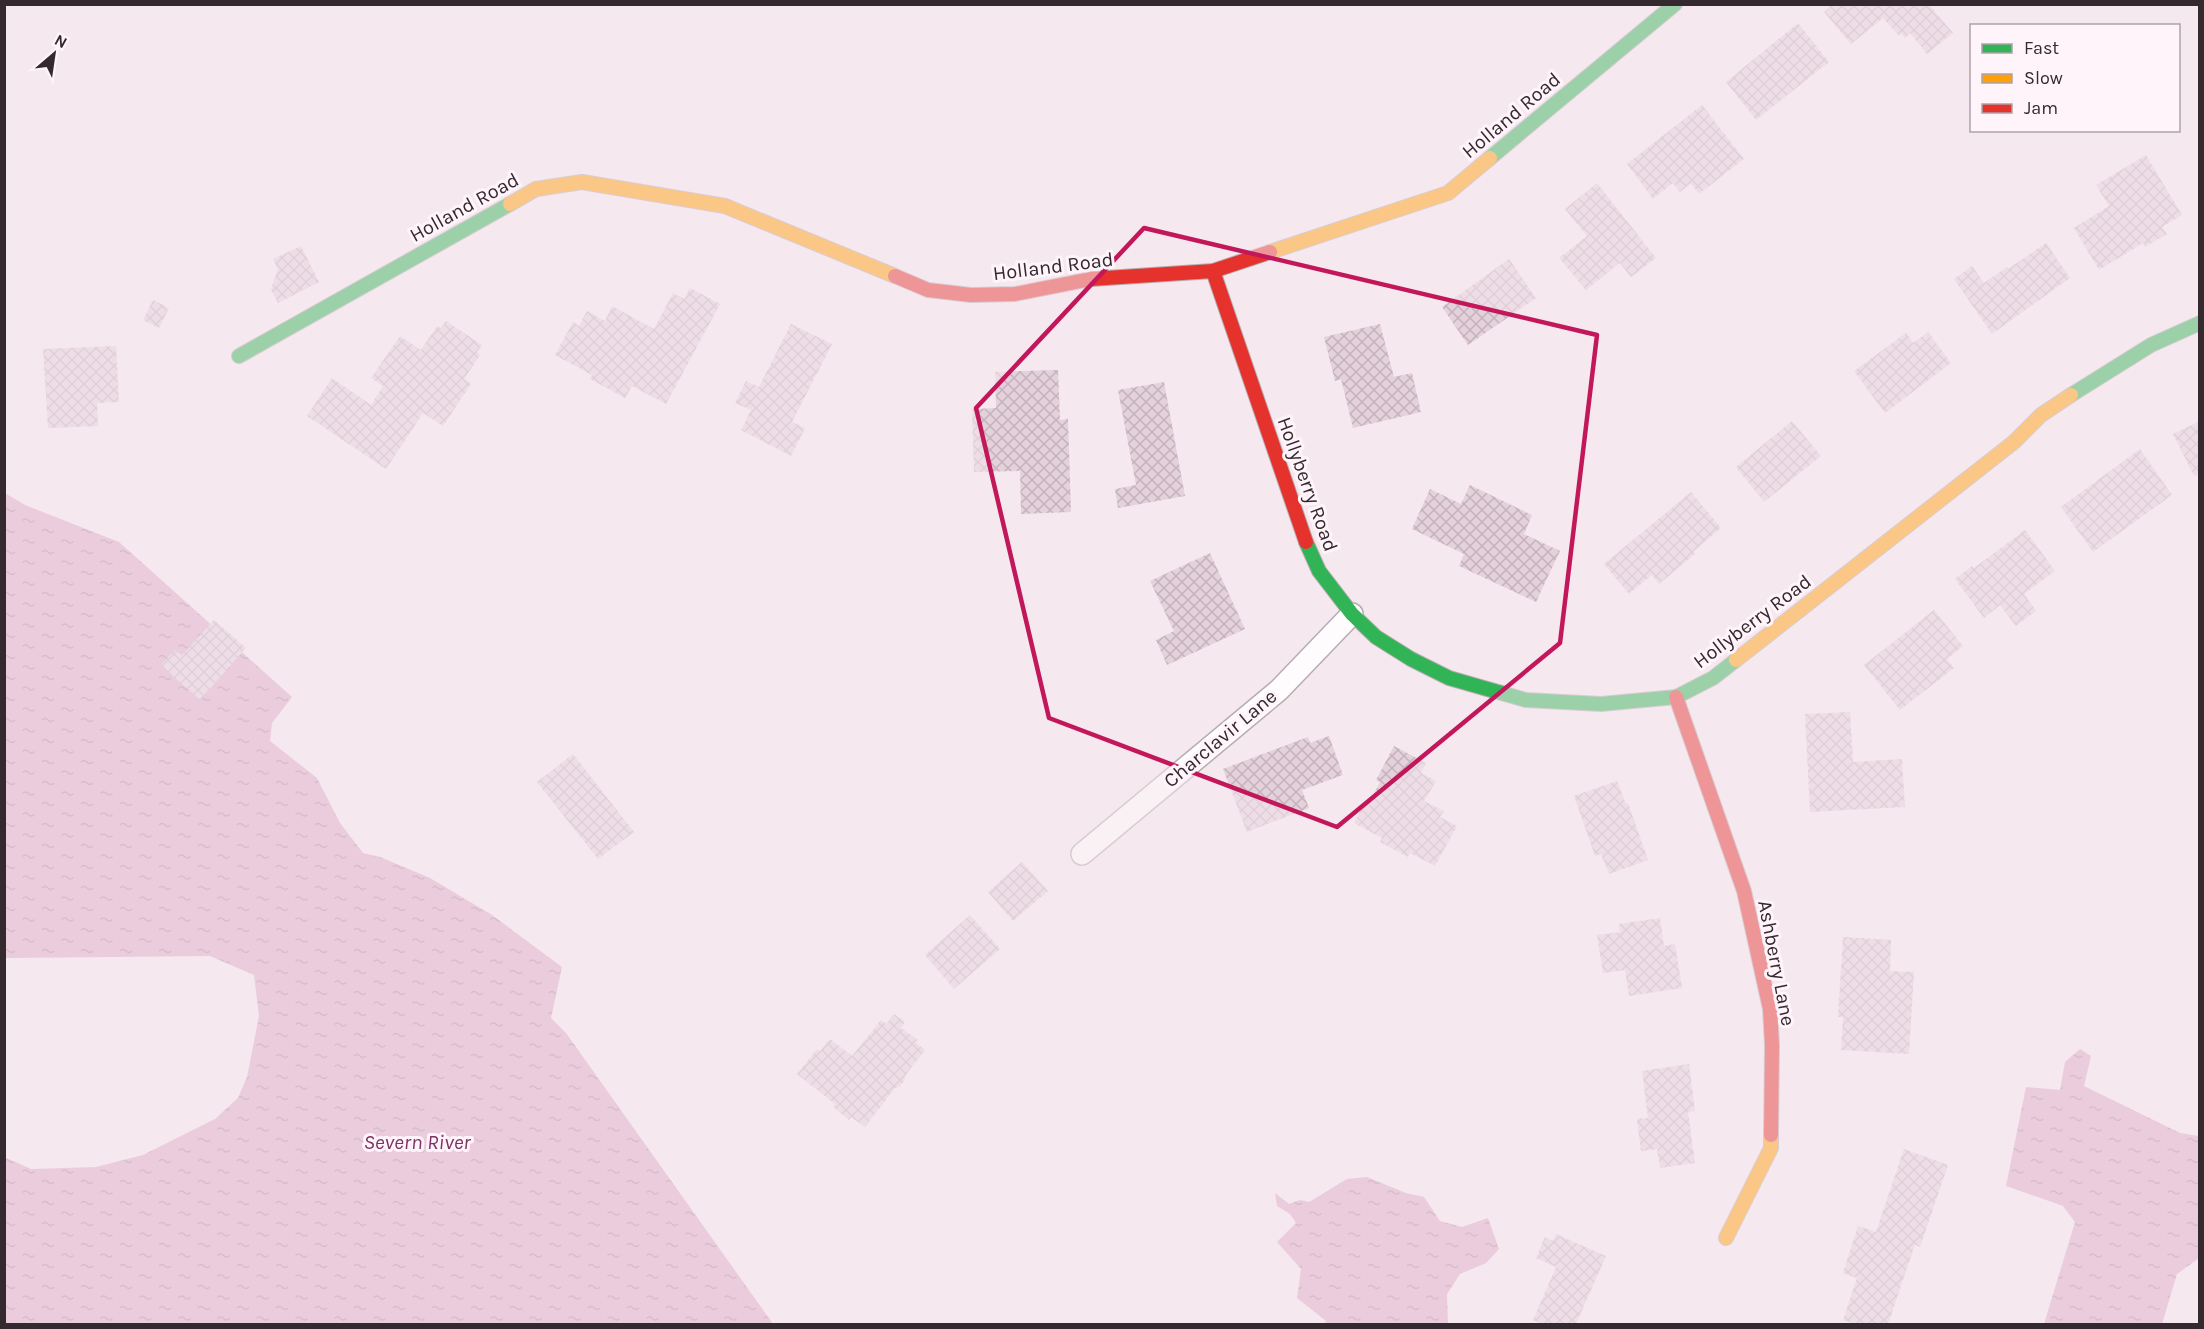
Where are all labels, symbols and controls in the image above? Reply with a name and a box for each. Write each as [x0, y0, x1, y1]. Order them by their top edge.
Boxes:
north arrow [24, 24, 84, 84]
legend [1970, 24, 2180, 132]
text: N [51, 30, 71, 52]
text: Fast [2024, 37, 2059, 59]
text: Slow [2024, 67, 2063, 89]
street label: Holland Road [1457, 68, 1565, 163]
text: Jam [2024, 97, 2058, 119]
street label: Holland Road [406, 168, 523, 247]
street label: Holland Road [991, 248, 1115, 285]
street label: Hollyberry Road [1273, 414, 1343, 555]
street label: Hollyberry Road [1689, 570, 1816, 673]
street label: Charclavir Lane [1159, 685, 1281, 792]
street label: Ashberry Lane [1753, 898, 1800, 1028]
water label: Severn River [363, 1130, 471, 1154]

